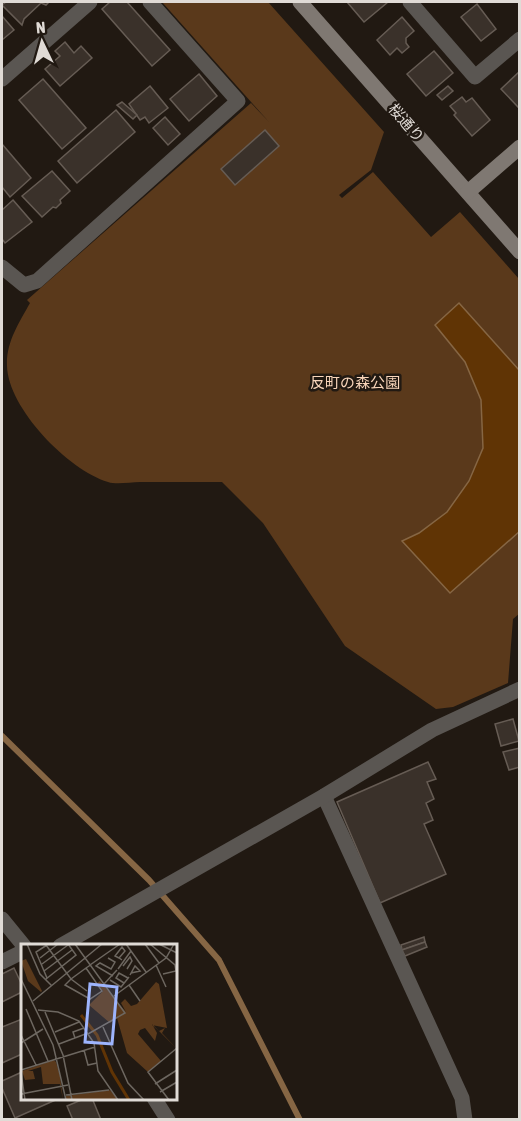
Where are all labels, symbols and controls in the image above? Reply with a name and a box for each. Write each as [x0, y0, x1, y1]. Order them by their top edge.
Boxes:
north arrow [12, 12, 72, 72]
text: N [35, 18, 46, 36]
street label: 桜通り [385, 100, 428, 145]
park label: 反町の森公園 [310, 374, 400, 391]
inset map [21, 944, 177, 1100]

